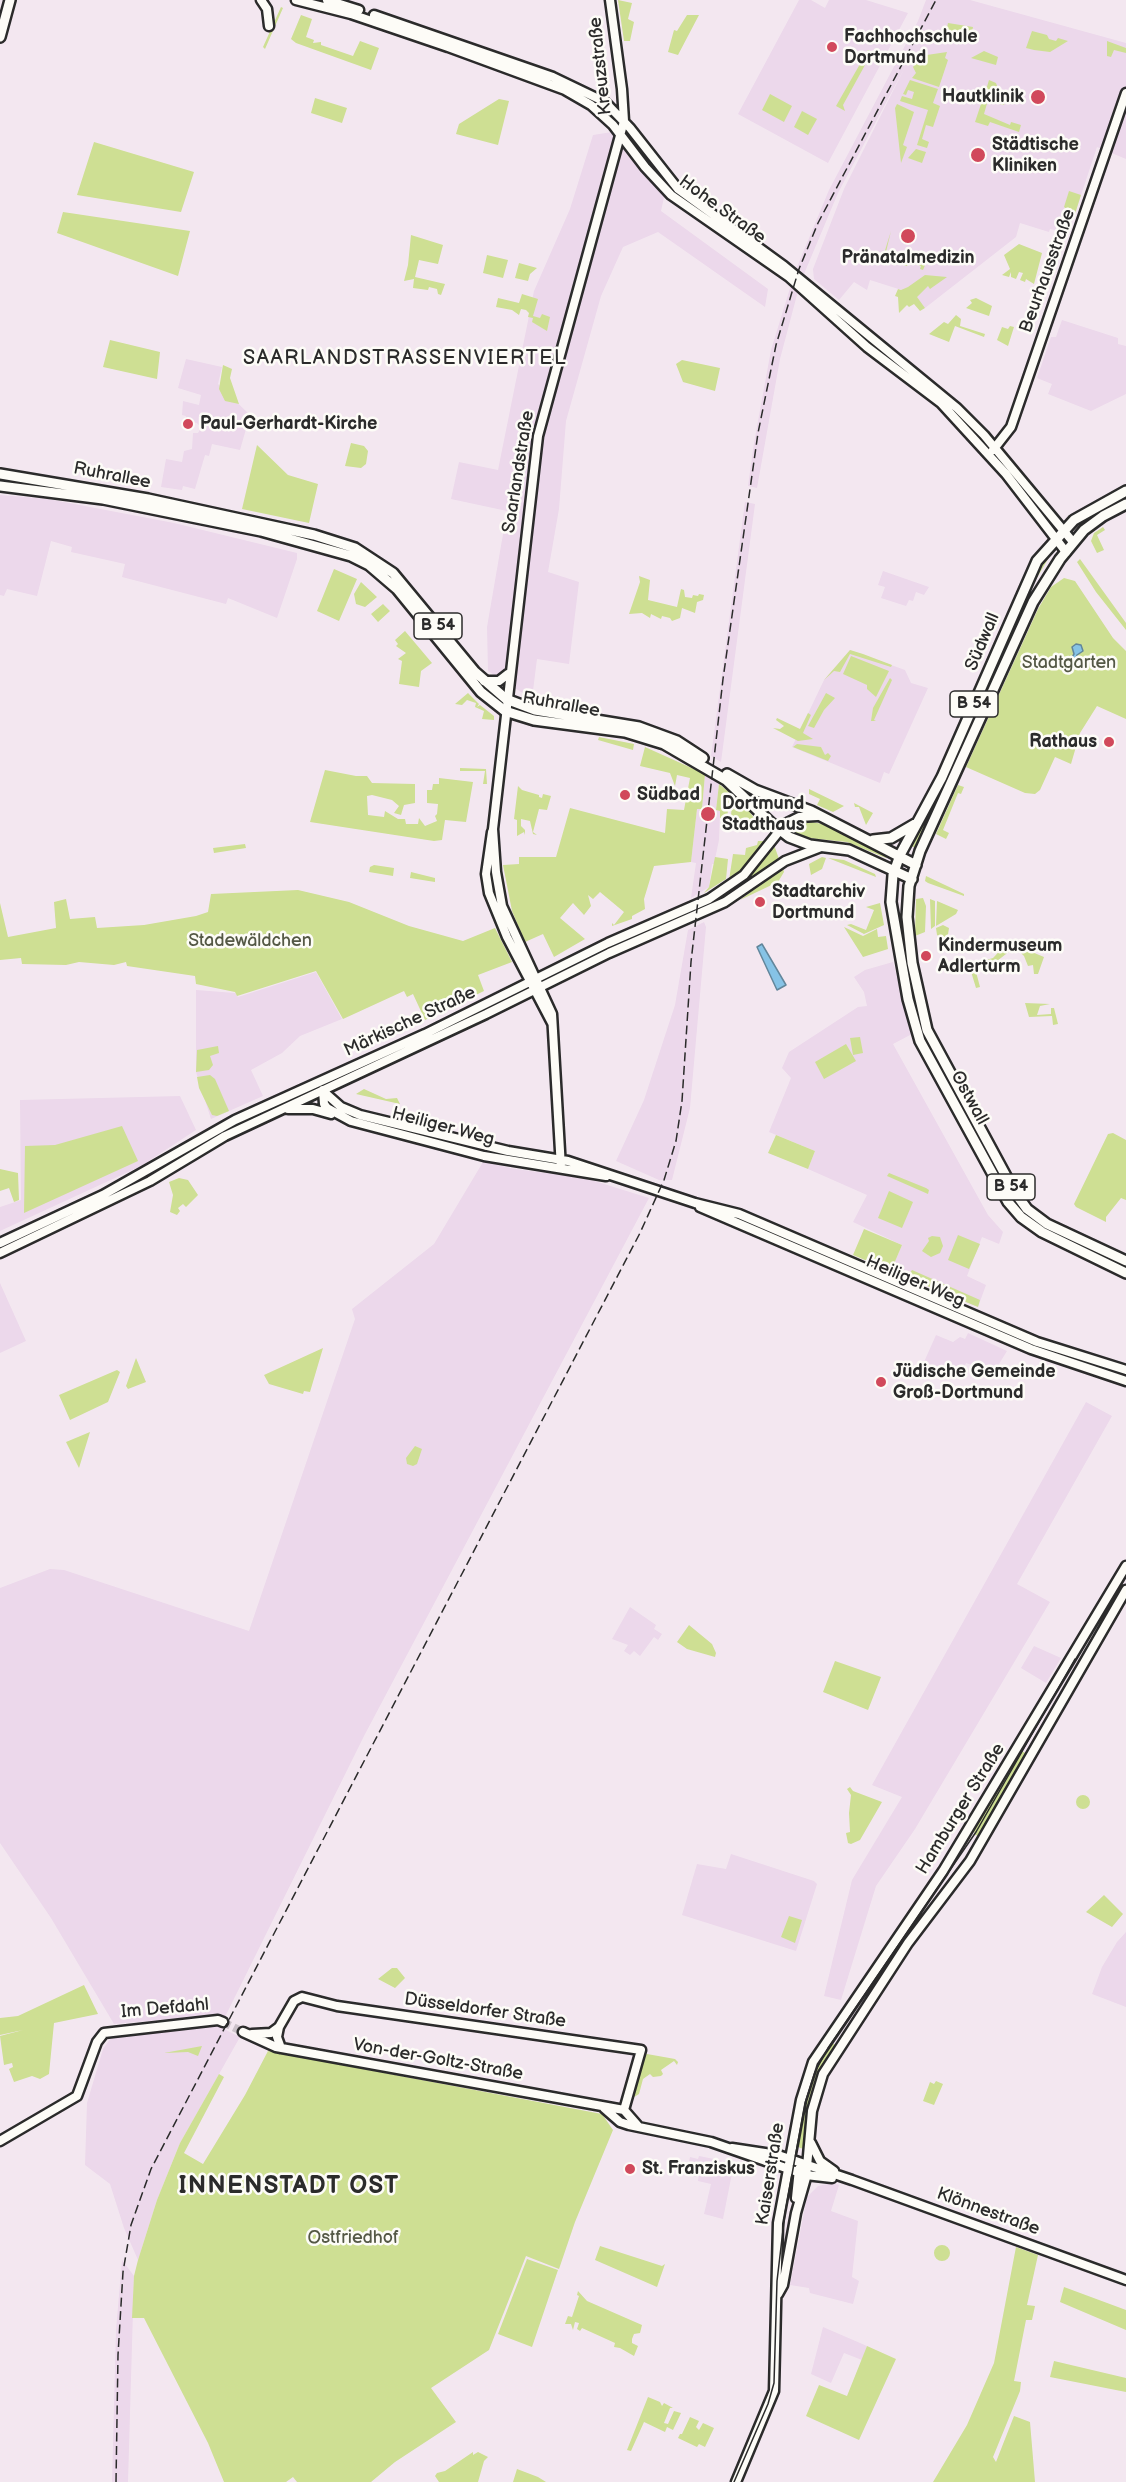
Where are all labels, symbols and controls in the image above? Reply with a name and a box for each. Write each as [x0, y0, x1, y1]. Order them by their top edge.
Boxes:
street label: Kreuzstraße [585, 16, 617, 116]
place label: Fachhochschule Dortmund [844, 26, 978, 68]
marker: Fachhochschule Dortmund [825, 40, 839, 54]
place label: Hautklinik [942, 86, 1024, 108]
marker: Hautklinik [1029, 88, 1047, 106]
place label: Städtische Kliniken [992, 134, 1079, 176]
marker: Städtische Kliniken [969, 146, 987, 164]
street label: Hohe Straße [674, 171, 770, 249]
street label: Beurhausstraße [1016, 206, 1080, 336]
marker: Pränatalmedizin [899, 227, 917, 245]
place label: Pränatalmedizin [841, 247, 975, 269]
district label: SAARLANDSTRASSENVIERTEL [243, 347, 567, 371]
street label: Saarlandstraße [499, 409, 539, 535]
place label: Paul-Gerhardt-Kirche [200, 413, 377, 435]
marker: Paul-Gerhardt-Kirche [181, 417, 195, 431]
street label: Ruhrallee [71, 458, 153, 494]
street label: Südwall [961, 610, 1005, 674]
road number: B 54 [414, 613, 462, 639]
park label: Stadtgarten [1022, 652, 1116, 674]
street label: Ruhrallee [521, 688, 601, 722]
road number: B 54 [950, 691, 998, 717]
place label: Rathaus [1029, 731, 1097, 753]
marker: Rathaus [1102, 735, 1116, 749]
place label: Südbad [637, 784, 700, 806]
marker: Südbad [618, 788, 632, 802]
place label: Dortmund Stadthaus [722, 793, 805, 836]
marker: Dortmund Stadthaus [699, 805, 717, 823]
place label: Stadtarchiv Dortmund [772, 881, 865, 924]
marker: Stadtarchiv Dortmund [753, 895, 767, 909]
park label: Stadewäldchen [188, 930, 312, 952]
place label: Kindermuseum Adlerturm [938, 935, 1062, 978]
marker: Kindermuseum Adlerturm [919, 949, 933, 963]
street label: Märkische Straße [341, 982, 479, 1062]
street label: Ostwall [945, 1067, 993, 1129]
street label: Heiliger Weg [389, 1103, 497, 1151]
road number: B 54 [987, 1174, 1035, 1200]
street label: Heiliger Weg [862, 1252, 968, 1312]
place label: Jüdische Gemeinde Groß-Dortmund [893, 1361, 1056, 1404]
marker: Jüdische Gemeinde Groß-Dortmund [874, 1375, 888, 1389]
street label: Hamburger Straße [912, 1739, 1010, 1879]
street label: Düsseldorfer Straße [403, 1989, 567, 2033]
street label: Im Defdahl [120, 1994, 210, 2024]
street label: Von-der-Goltz-Straße [351, 2034, 525, 2086]
street label: Kaiserstraße [752, 2121, 790, 2227]
place label: St. Franziskus [642, 2158, 755, 2180]
marker: St. Franziskus [623, 2162, 637, 2176]
district label: INNENSTADT OST [178, 2173, 400, 2201]
street label: Klönnestraße [934, 2183, 1042, 2241]
park label: Ostfriedhof [307, 2227, 399, 2249]

